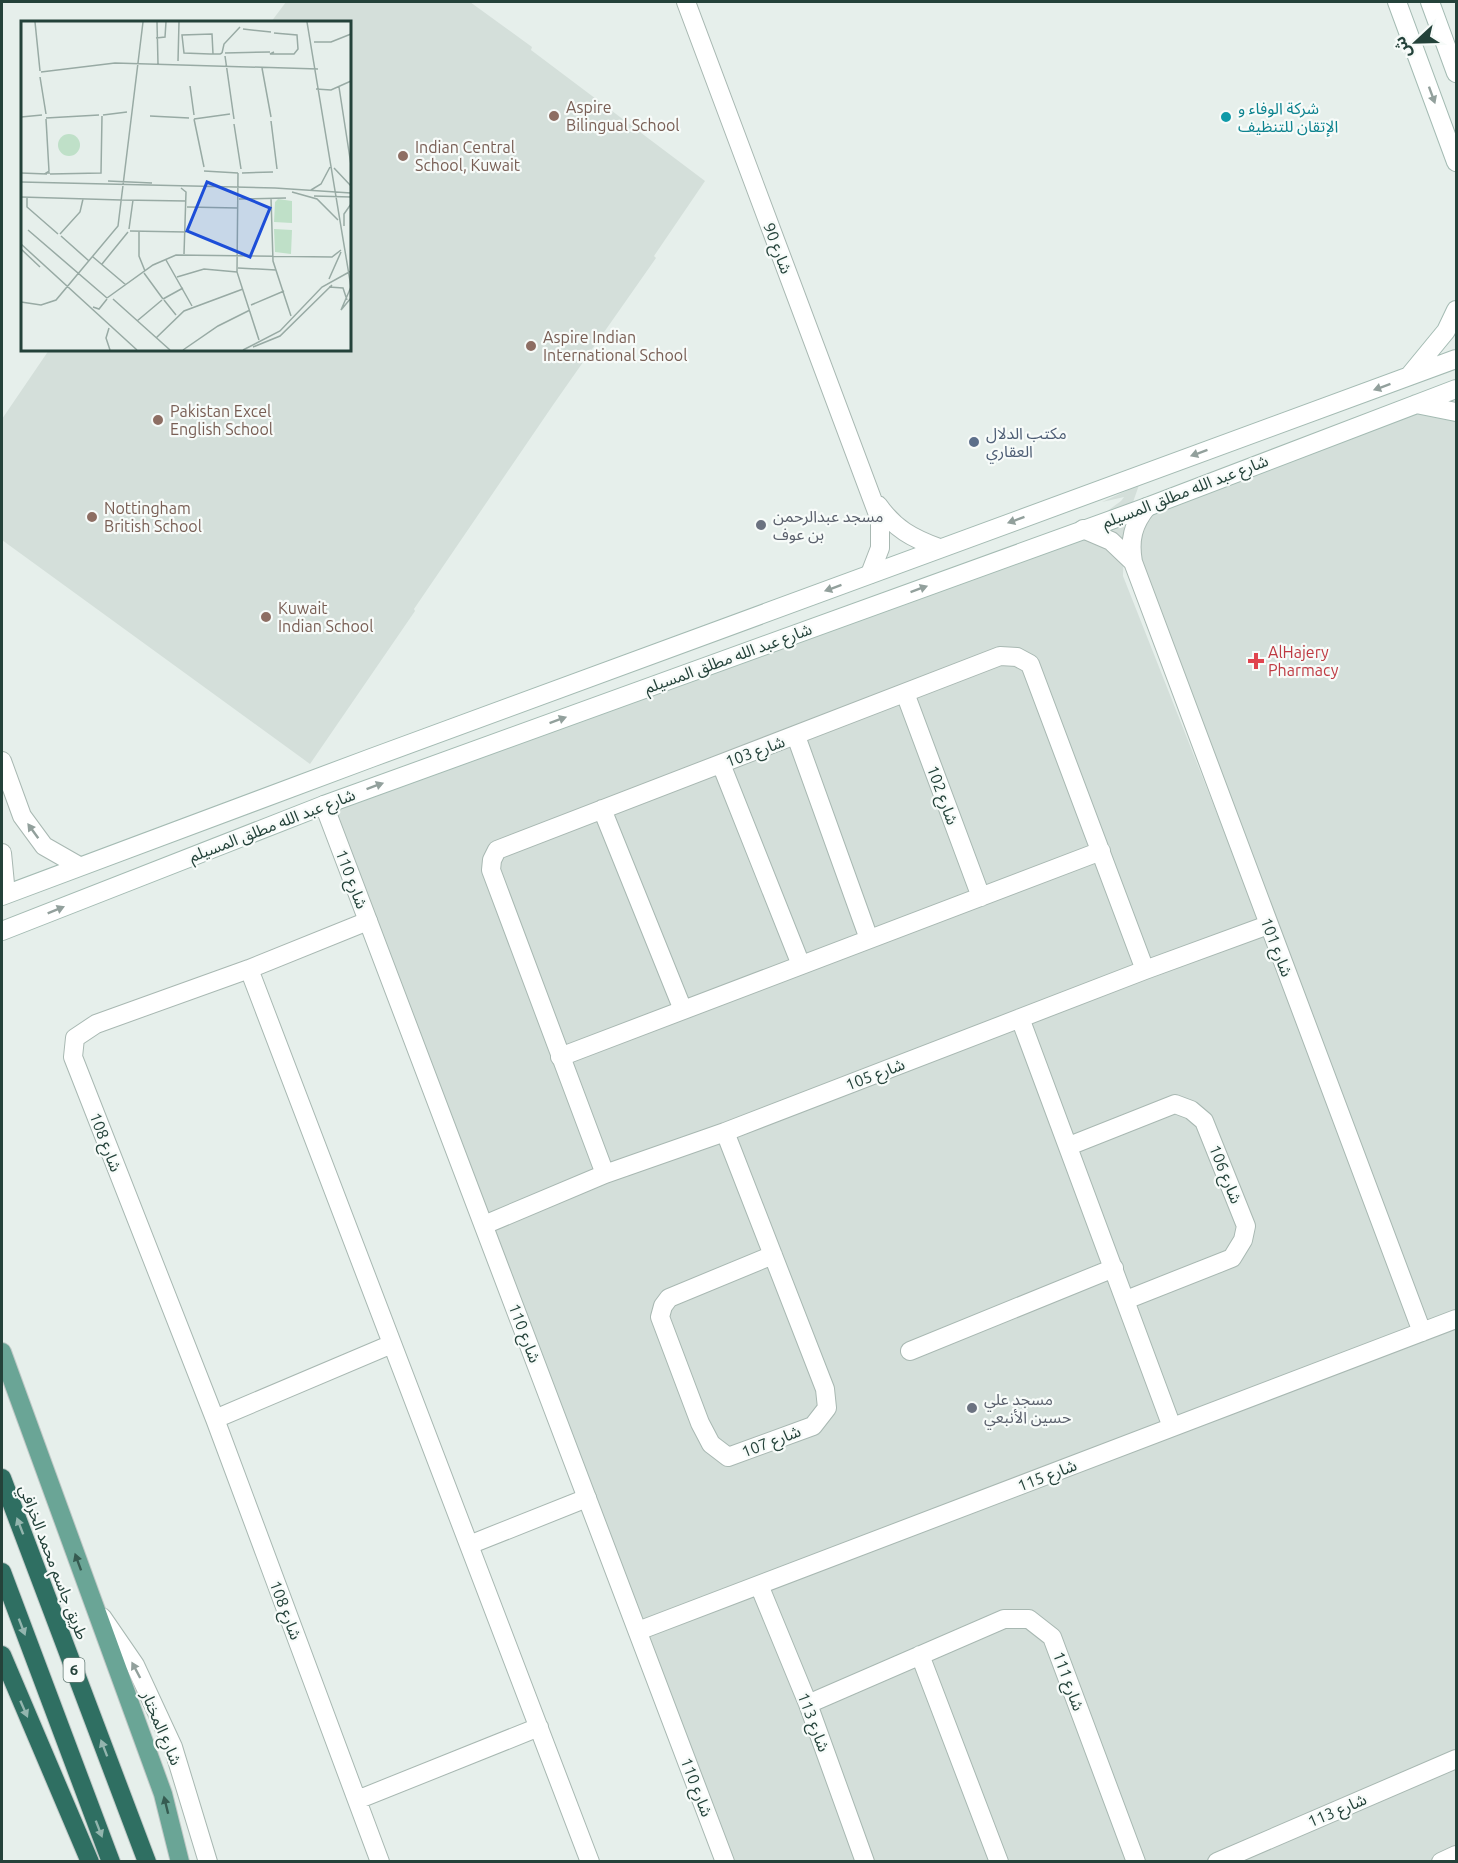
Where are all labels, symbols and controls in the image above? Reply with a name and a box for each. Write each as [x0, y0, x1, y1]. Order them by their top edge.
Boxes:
north arrow [1386, 12, 1446, 72]
inset map [21, 21, 351, 351]
text: ش [1390, 34, 1415, 61]
one-way arrow [1428, 87, 1438, 105]
place label: Aspire Bilingual School [566, 98, 680, 134]
place label: شركة الوفاء و الإتقان للتنظيف [1238, 99, 1338, 137]
marker: Aspire Bilingual School [547, 109, 561, 123]
marker: شركة الوفاء و الإتقان للتنظيف [1219, 110, 1233, 124]
place label: Indian Central School, Kuwait [415, 138, 521, 174]
marker: Indian Central School, Kuwait [396, 149, 410, 163]
street label: شارع 90 [756, 220, 796, 277]
place label: Aspire Indian International School [543, 328, 687, 364]
marker: Aspire Indian International School [524, 339, 538, 353]
one-way arrow [1373, 382, 1391, 392]
place label: Pakistan Excel English School [170, 402, 273, 438]
marker: Pakistan Excel English School [151, 413, 165, 427]
place label: مكتب الدلال العقاري [986, 424, 1067, 464]
marker: مكتب الدلال العقاري [967, 435, 981, 449]
one-way arrow [1190, 448, 1208, 458]
street label: شارع عبد الله مطلق المسيلم [1099, 451, 1272, 535]
place label: Nottingham British School [104, 499, 202, 535]
place label: مسجد عبدالرحمن بن عوف [773, 507, 883, 544]
marker: Nottingham British School [85, 510, 99, 524]
one-way arrow [1006, 515, 1024, 525]
marker: مسجد عبدالرحمن بن عوف [754, 518, 768, 532]
one-way arrow [824, 583, 842, 593]
one-way arrow [910, 584, 928, 593]
place label: Kuwait Indian School [278, 599, 373, 635]
marker: Kuwait Indian School [259, 610, 273, 624]
street label: شارع عبد الله مطلق المسيلم [642, 619, 815, 700]
place label: AlHajery Pharmacy [1268, 643, 1339, 679]
marker: AlHajery Pharmacy [1249, 654, 1263, 668]
one-way arrow [549, 714, 567, 724]
street label: شارع 103 [723, 732, 789, 774]
street label: شارع 102 [920, 763, 962, 829]
one-way arrow [366, 781, 384, 791]
street label: شارع عبد الله مطلق المسيلم [186, 785, 359, 869]
one-way arrow [27, 824, 39, 840]
street label: شارع 110 [329, 847, 372, 913]
one-way arrow [47, 905, 65, 914]
street label: شارع 101 [1254, 915, 1297, 981]
street label: شارع 105 [843, 1054, 909, 1097]
street label: شارع 108 [83, 1110, 126, 1176]
street label: شارع 106 [1202, 1142, 1246, 1208]
street label: شارع 110 [502, 1301, 545, 1367]
place label: مسجد علي حسين الأنبعي [984, 1390, 1071, 1430]
marker: مسجد علي حسين الأنبعي [965, 1401, 979, 1415]
street label: شارع 107 [739, 1421, 805, 1464]
street label: شارع 115 [1015, 1455, 1081, 1498]
street label: طريق جاسم محمد الخرافي [12, 1482, 92, 1643]
one-way arrow [15, 1517, 24, 1535]
one-way arrow [73, 1553, 83, 1571]
street label: شارع 108 [263, 1578, 306, 1644]
one-way arrow [17, 1618, 27, 1636]
street label: شارع 111 [1046, 1649, 1088, 1715]
road number: 6 [64, 1658, 84, 1682]
one-way arrow [131, 1661, 141, 1678]
street label: شارع المختار [134, 1687, 186, 1769]
street label: شارع 113 [791, 1690, 834, 1756]
one-way arrow [19, 1701, 29, 1719]
one-way arrow [99, 1739, 108, 1757]
street label: شارع 110 [674, 1755, 717, 1821]
street label: شارع 113 [1305, 1790, 1371, 1834]
one-way arrow [160, 1795, 170, 1814]
one-way arrow [94, 1820, 104, 1838]

